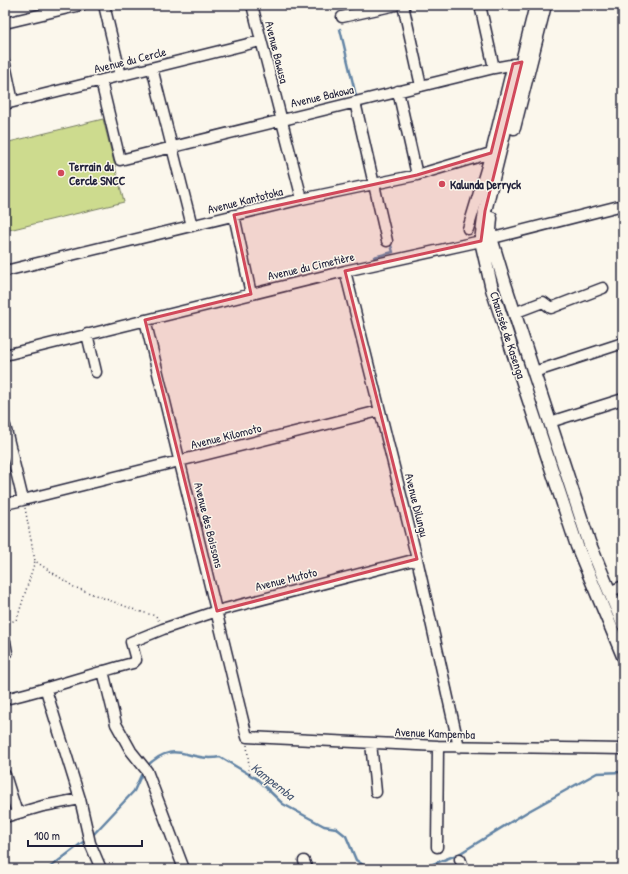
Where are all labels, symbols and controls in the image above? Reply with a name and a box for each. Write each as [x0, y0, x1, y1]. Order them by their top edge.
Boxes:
street label: Avenue Bawusa [261, 19, 293, 85]
street label: Avenue du Cercle [92, 43, 168, 77]
street label: Avenue Bakowa [289, 80, 355, 111]
place label: Terrain du Cercle SNCC [68, 158, 126, 189]
marker: Terrain du Cercle SNCC [56, 168, 66, 178]
place label: Kalunda Derryck [450, 176, 521, 194]
marker: Kalunda Derryck [437, 179, 447, 189]
street label: Avenue Kantotoka [205, 182, 285, 218]
street label: Avenue du Cimetière [266, 248, 356, 284]
street label: Chaussée de Kasenga [486, 289, 530, 381]
street label: Avenue Kilomoto [189, 419, 263, 453]
street label: Avenue Dilungu [401, 471, 433, 539]
street label: Avenue des Boissons [190, 480, 228, 570]
street label: Avenue Mutoto [253, 563, 319, 595]
street label: Avenue Kampemba [395, 723, 476, 743]
water label: Kampemba [247, 758, 300, 806]
scale bar [28, 822, 142, 848]
text: 100 m [34, 827, 60, 844]

